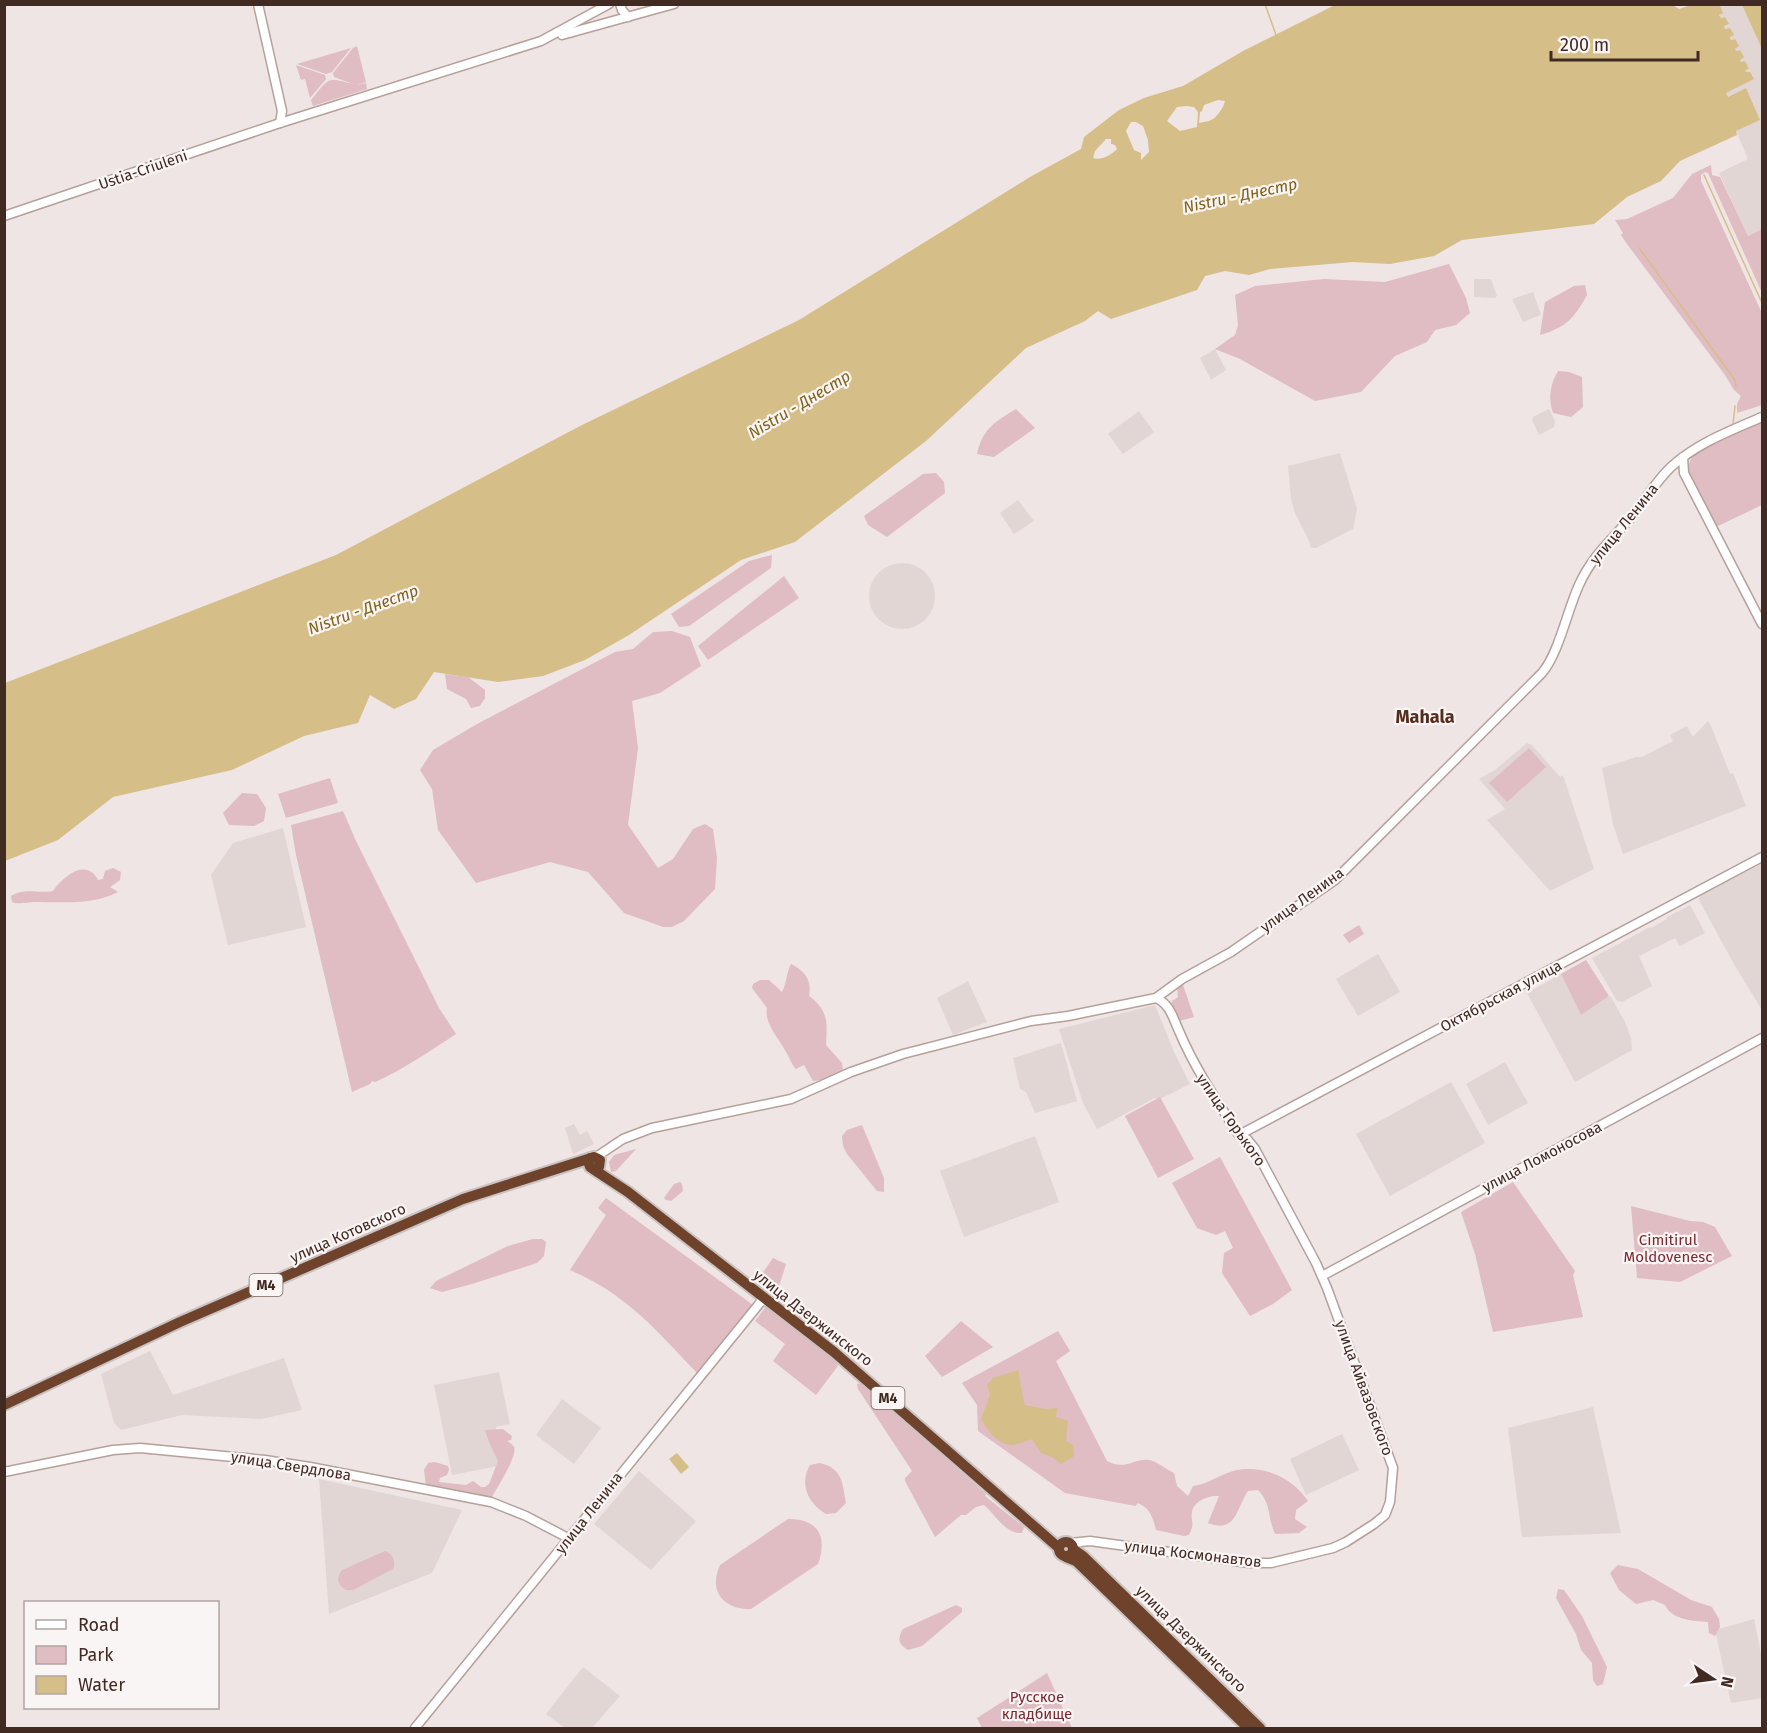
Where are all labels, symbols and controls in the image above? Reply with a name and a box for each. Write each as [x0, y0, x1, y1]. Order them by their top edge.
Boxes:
scale bar [1551, 24, 1698, 62]
text: 200 m [1560, 34, 1609, 56]
street label: Ustia-Criuleni [96, 146, 190, 194]
water label: Nistru - Днестр [1181, 174, 1299, 217]
water label: Nistru - Днестр [745, 366, 854, 442]
street label: улица Ленина [1586, 480, 1662, 568]
water label: Nistru - Днестр [305, 581, 421, 638]
district label: Mahala [1395, 706, 1455, 728]
street label: улица Ленина [1257, 864, 1347, 936]
street label: Октябрьская улица [1437, 956, 1565, 1036]
street label: улица Горького [1193, 1070, 1269, 1170]
street label: улица Ломоносова [1479, 1118, 1605, 1196]
street label: улица Котовского [287, 1199, 409, 1267]
park label: Cimitirul Moldovenesc [1623, 1231, 1713, 1266]
street label: улица Дзержинского [750, 1266, 876, 1370]
road number: M4 [250, 1274, 282, 1296]
street label: улица Айвазовского [1331, 1318, 1397, 1458]
road number: M4 [872, 1387, 904, 1409]
street label: улица Свердлова [230, 1448, 352, 1484]
street label: улица Ленина [551, 1469, 627, 1557]
street label: улица Космонавтов [1123, 1537, 1263, 1571]
street label: улица Дзержинского [1132, 1582, 1250, 1696]
legend [24, 1601, 219, 1709]
text: Road [78, 1614, 120, 1636]
text: Park [78, 1644, 114, 1666]
north arrow [1683, 1649, 1743, 1709]
text: Water [78, 1674, 125, 1696]
text: N [1717, 1675, 1738, 1690]
park label: Русское кладбище [1002, 1688, 1072, 1723]

